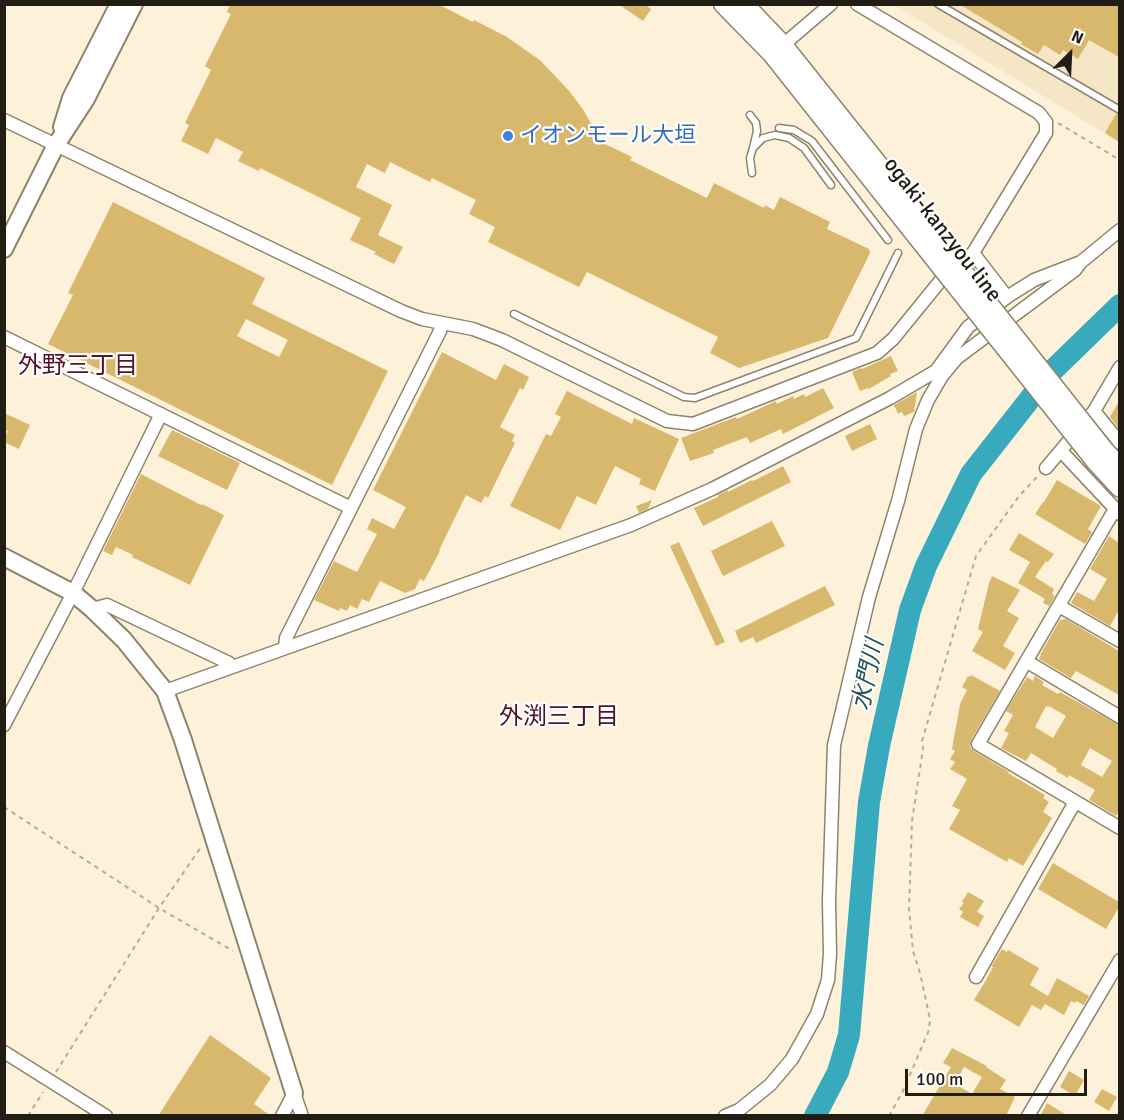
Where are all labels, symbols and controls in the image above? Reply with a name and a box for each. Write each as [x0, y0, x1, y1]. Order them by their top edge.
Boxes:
north arrow [1040, 24, 1100, 84]
text: N [1068, 26, 1086, 49]
place label: イオンモール大垣 [520, 123, 696, 149]
marker: イオンモール大垣 [501, 129, 515, 143]
street label: ogaki-kanzyou line [877, 152, 1007, 308]
district label: 外野三丁目 [18, 353, 138, 381]
water label: 水門川 [847, 637, 891, 713]
district label: 外渕三丁目 [499, 704, 619, 732]
scale bar [908, 1057, 1090, 1095]
text: 100 m [916, 1068, 963, 1090]

